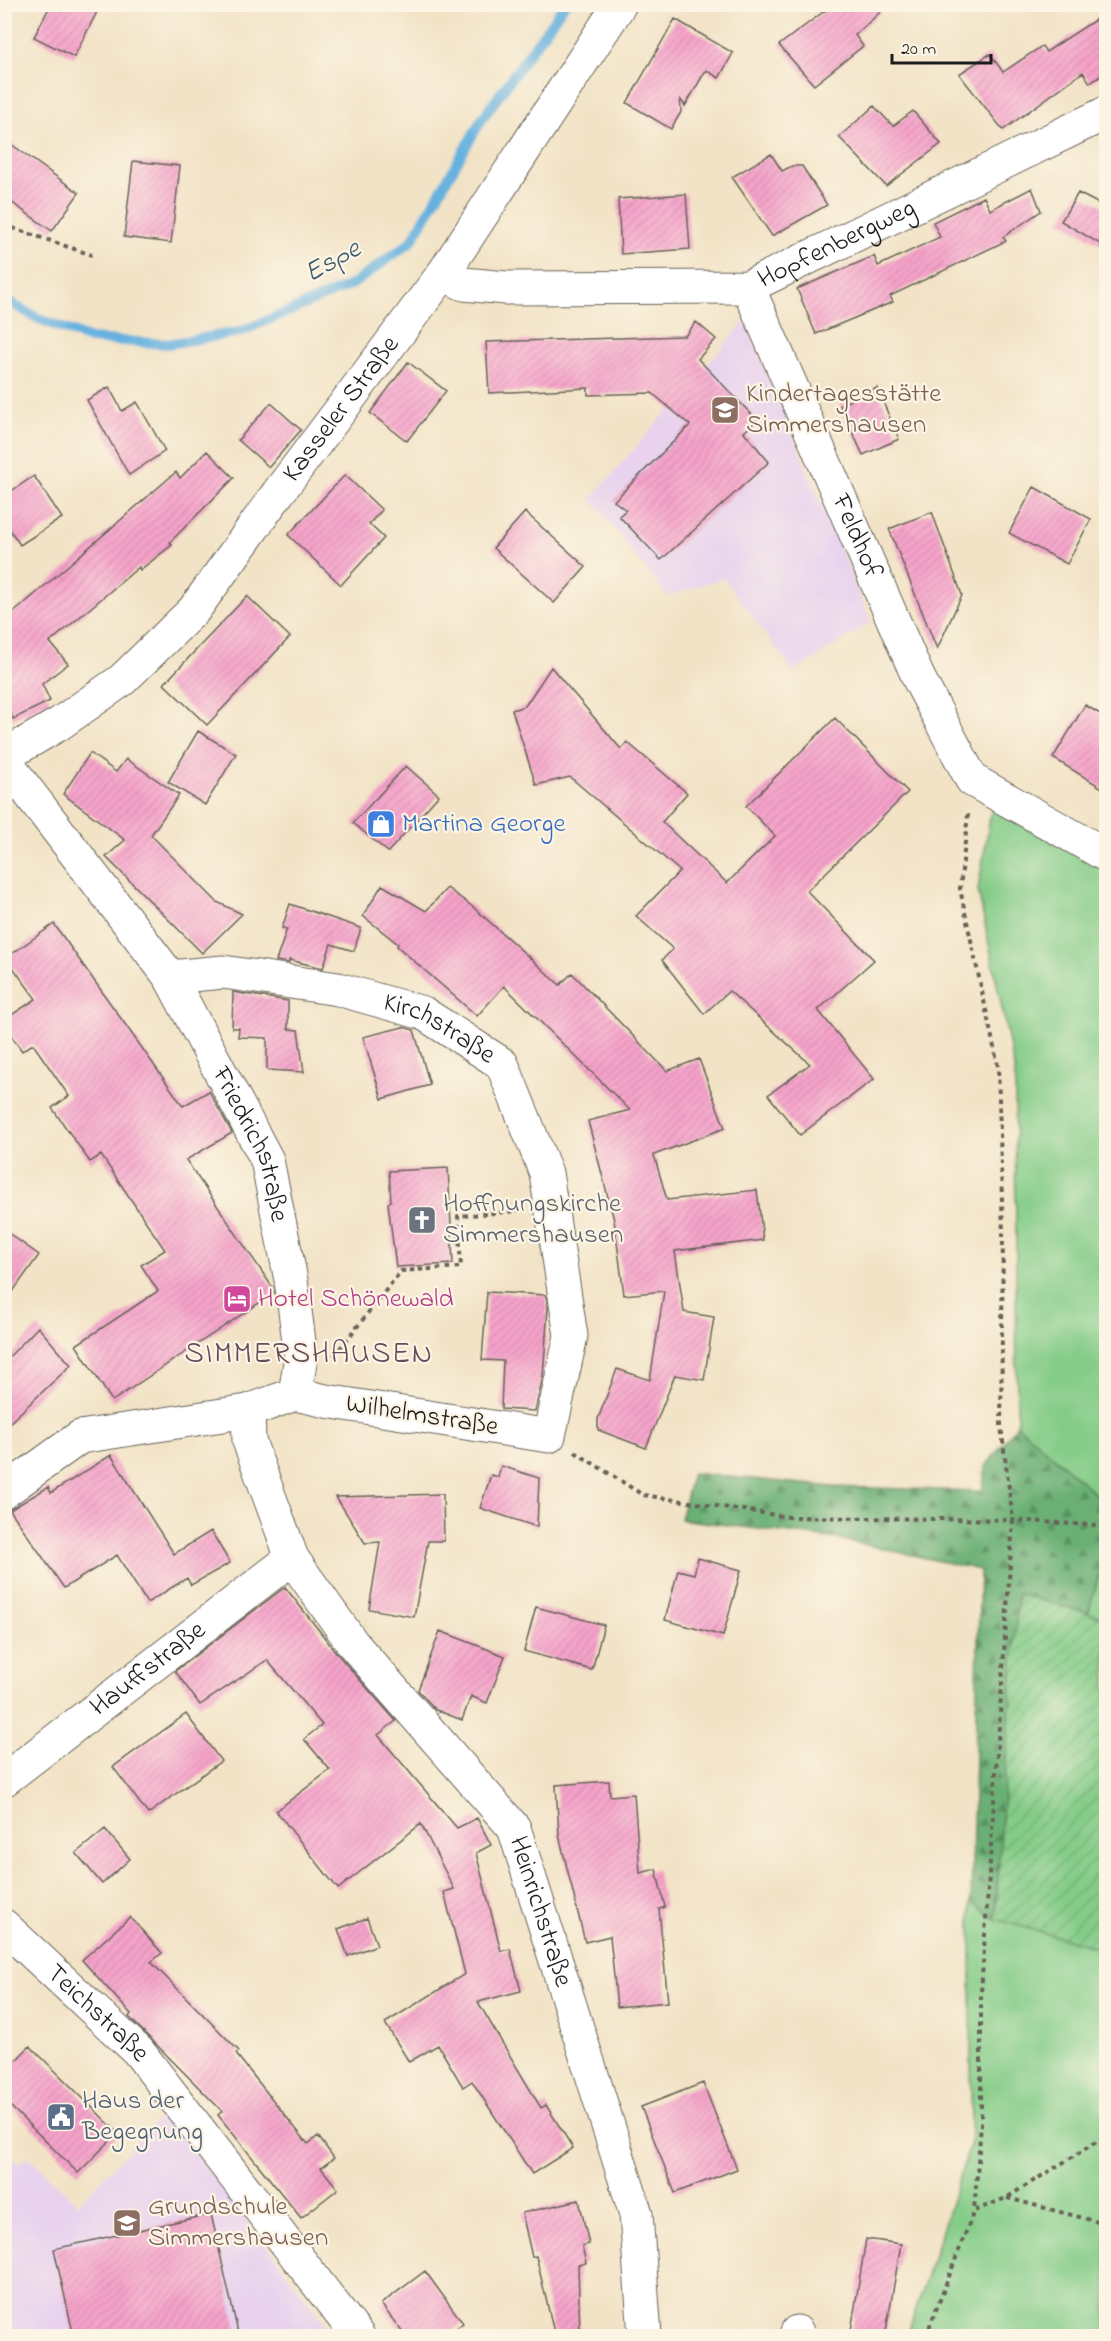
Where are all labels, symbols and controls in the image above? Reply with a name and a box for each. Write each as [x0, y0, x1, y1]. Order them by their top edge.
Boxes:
scale bar [892, 27, 991, 65]
text: 20 m [901, 37, 936, 63]
street label: Hopfenbergweg [751, 189, 922, 299]
water label: Espe [297, 229, 370, 294]
street label: Kasseler Straße [273, 327, 410, 491]
place label: Kindertagesstätte Simmershausen [746, 375, 942, 445]
school or university icon: Kindertagesstätte Simmershausen [709, 394, 741, 426]
street label: Feldhof [821, 487, 893, 585]
place label: Martina George [402, 805, 566, 844]
shop icon: Martina George [365, 808, 397, 840]
street label: Kirchstraße [379, 983, 504, 1075]
street label: Friedrichstraße [201, 1059, 299, 1226]
place label: Hoffnungskirche Simmershausen [443, 1185, 623, 1255]
church icon: Hoffnungskirche Simmershausen [406, 1204, 438, 1236]
place label: Hotel Schönewald [258, 1280, 454, 1319]
hotel icon: Hotel Schönewald [221, 1283, 253, 1315]
district label: SIMMERSHAUSEN [185, 1333, 433, 1377]
street label: Wilhelmstraße [343, 1385, 502, 1447]
street label: Hauffstraße [82, 1611, 215, 1726]
street label: Heinrichstraße [498, 1831, 583, 1993]
street label: Teichstraße [37, 1955, 160, 2071]
place label: Haus der Begegnung [81, 2082, 203, 2152]
public building icon: Haus der Begegnung [45, 2101, 77, 2133]
place label: Grundschule Simmershausen [148, 2188, 328, 2258]
school or university icon: Grundschule Simmershausen [111, 2207, 143, 2239]

